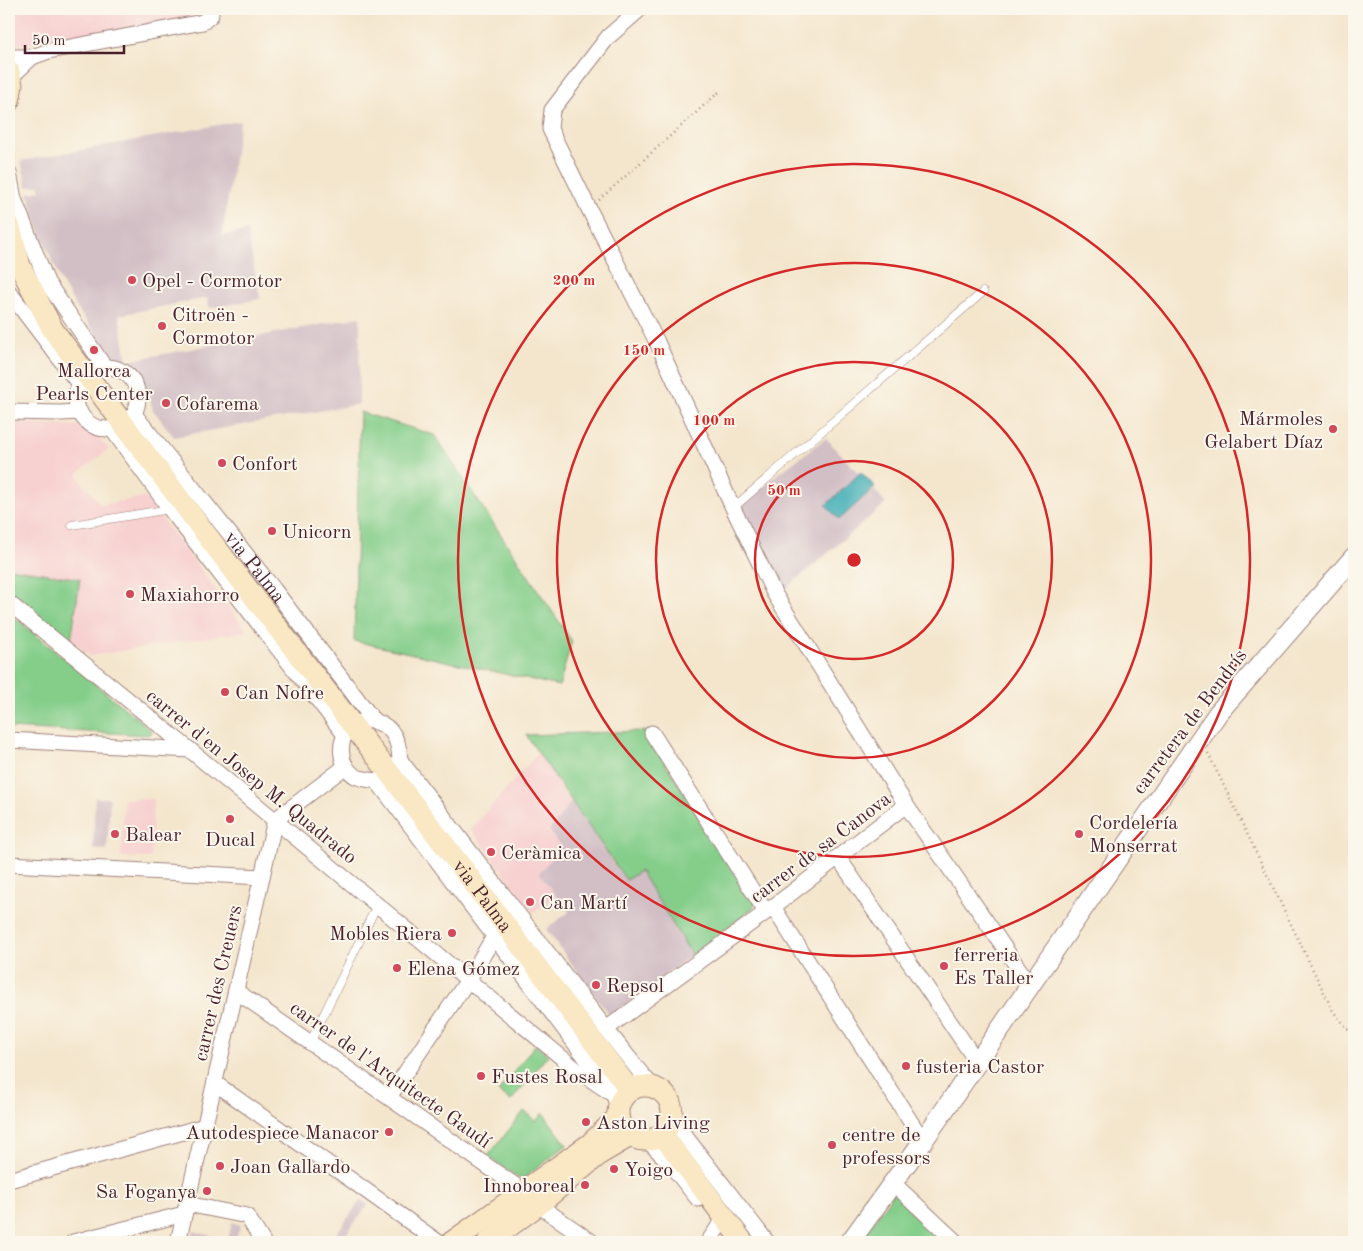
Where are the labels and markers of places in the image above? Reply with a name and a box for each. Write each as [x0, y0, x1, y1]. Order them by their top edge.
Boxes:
place label: Opel - Cormotor [142, 272, 282, 292]
marker: Opel - Cormotor [126, 274, 138, 286]
place label: Citroën - Cormotor [172, 306, 254, 349]
marker: Citroën - Cormotor [156, 320, 168, 332]
marker: Mallorca Pearls Center [88, 344, 100, 356]
place label: Mallorca Pearls Center [35, 362, 153, 405]
place label: Cofarema [176, 395, 259, 415]
marker: Cofarema [160, 397, 172, 409]
place label: Mármoles Gelabert Díaz [1204, 410, 1323, 453]
marker: Mármoles Gelabert Díaz [1327, 423, 1339, 435]
place label: Confort [232, 455, 298, 475]
marker: Confort [216, 457, 228, 469]
place label: Unicorn [282, 523, 352, 543]
marker: Unicorn [266, 525, 278, 537]
centre of rings [845, 551, 863, 569]
place label: Maxiahorro [140, 586, 239, 606]
marker: Maxiahorro [124, 588, 136, 600]
place label: Can Nofre [235, 684, 324, 704]
marker: Can Nofre [219, 686, 231, 698]
marker: Ducal [224, 813, 236, 825]
place label: Cordelería Monserrat [1089, 814, 1178, 857]
place label: Balear [125, 826, 181, 846]
marker: Balear [109, 828, 121, 840]
marker: Cordelería Monserrat [1073, 828, 1085, 840]
place label: Ducal [205, 831, 255, 851]
place label: Ceràmica [501, 844, 582, 864]
marker: Ceràmica [485, 846, 497, 858]
place label: Can Martí [540, 894, 628, 914]
marker: Can Martí [524, 896, 536, 908]
place label: Mobles Riera [329, 925, 442, 945]
marker: Mobles Riera [446, 927, 458, 939]
place label: ferreria Es Taller [954, 946, 1033, 989]
place label: Elena Gómez [407, 960, 520, 980]
marker: ferreria Es Taller [938, 960, 950, 972]
marker: Elena Gómez [391, 962, 403, 974]
place label: Repsol [606, 977, 664, 997]
marker: Repsol [590, 979, 602, 991]
place label: fusteria Castor [916, 1058, 1044, 1078]
marker: fusteria Castor [900, 1060, 912, 1072]
place label: Fustes Rosal [491, 1068, 603, 1088]
marker: Fustes Rosal [475, 1070, 487, 1082]
place label: Aston Living [596, 1114, 710, 1134]
marker: Aston Living [580, 1116, 592, 1128]
place label: Autodespiece Manacor [185, 1124, 379, 1144]
marker: Autodespiece Manacor [383, 1126, 395, 1138]
place label: centre de professors [842, 1126, 930, 1169]
marker: centre de professors [826, 1139, 838, 1151]
place label: Joan Gallardo [230, 1158, 351, 1178]
marker: Joan Gallardo [214, 1160, 226, 1172]
place label: Yoigo [624, 1161, 673, 1181]
marker: Yoigo [608, 1163, 620, 1175]
place label: Innoboreal [483, 1177, 575, 1197]
marker: Innoboreal [579, 1179, 591, 1191]
place label: Sa Foganya [96, 1183, 197, 1203]
marker: Sa Foganya [201, 1185, 213, 1197]

